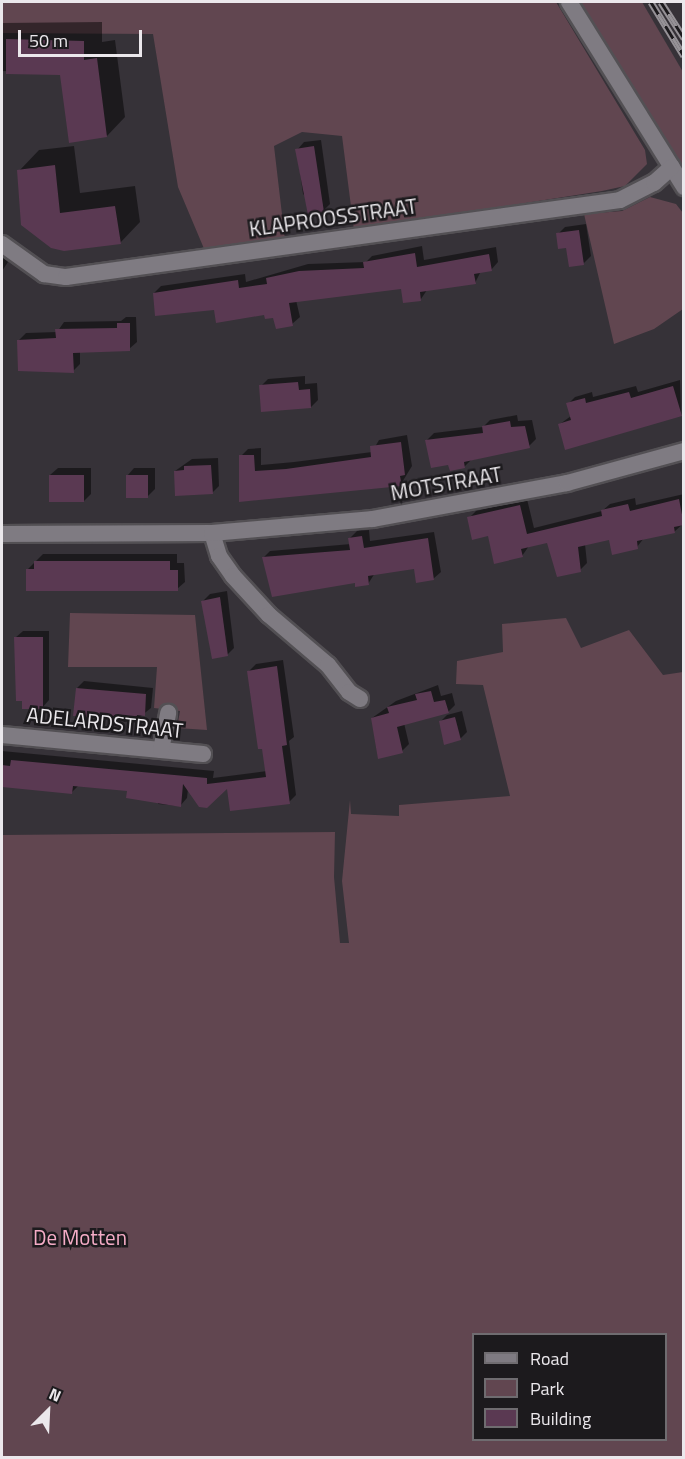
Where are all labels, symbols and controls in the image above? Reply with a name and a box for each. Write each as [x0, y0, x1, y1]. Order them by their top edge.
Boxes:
scale bar [21, 18, 146, 56]
text: 50 m [29, 27, 68, 54]
street label: KLAPROOSSTRAAT [247, 193, 419, 241]
street label: MOTSTRAAT [388, 461, 504, 505]
street label: ADELARDSTRAAT [26, 701, 184, 743]
park label: De Motten [33, 1224, 127, 1250]
legend [472, 1333, 667, 1441]
text: Road [530, 1345, 569, 1372]
text: Park [530, 1375, 564, 1402]
north arrow [18, 1381, 78, 1441]
text: N [45, 1381, 65, 1408]
text: Building [530, 1405, 591, 1432]

